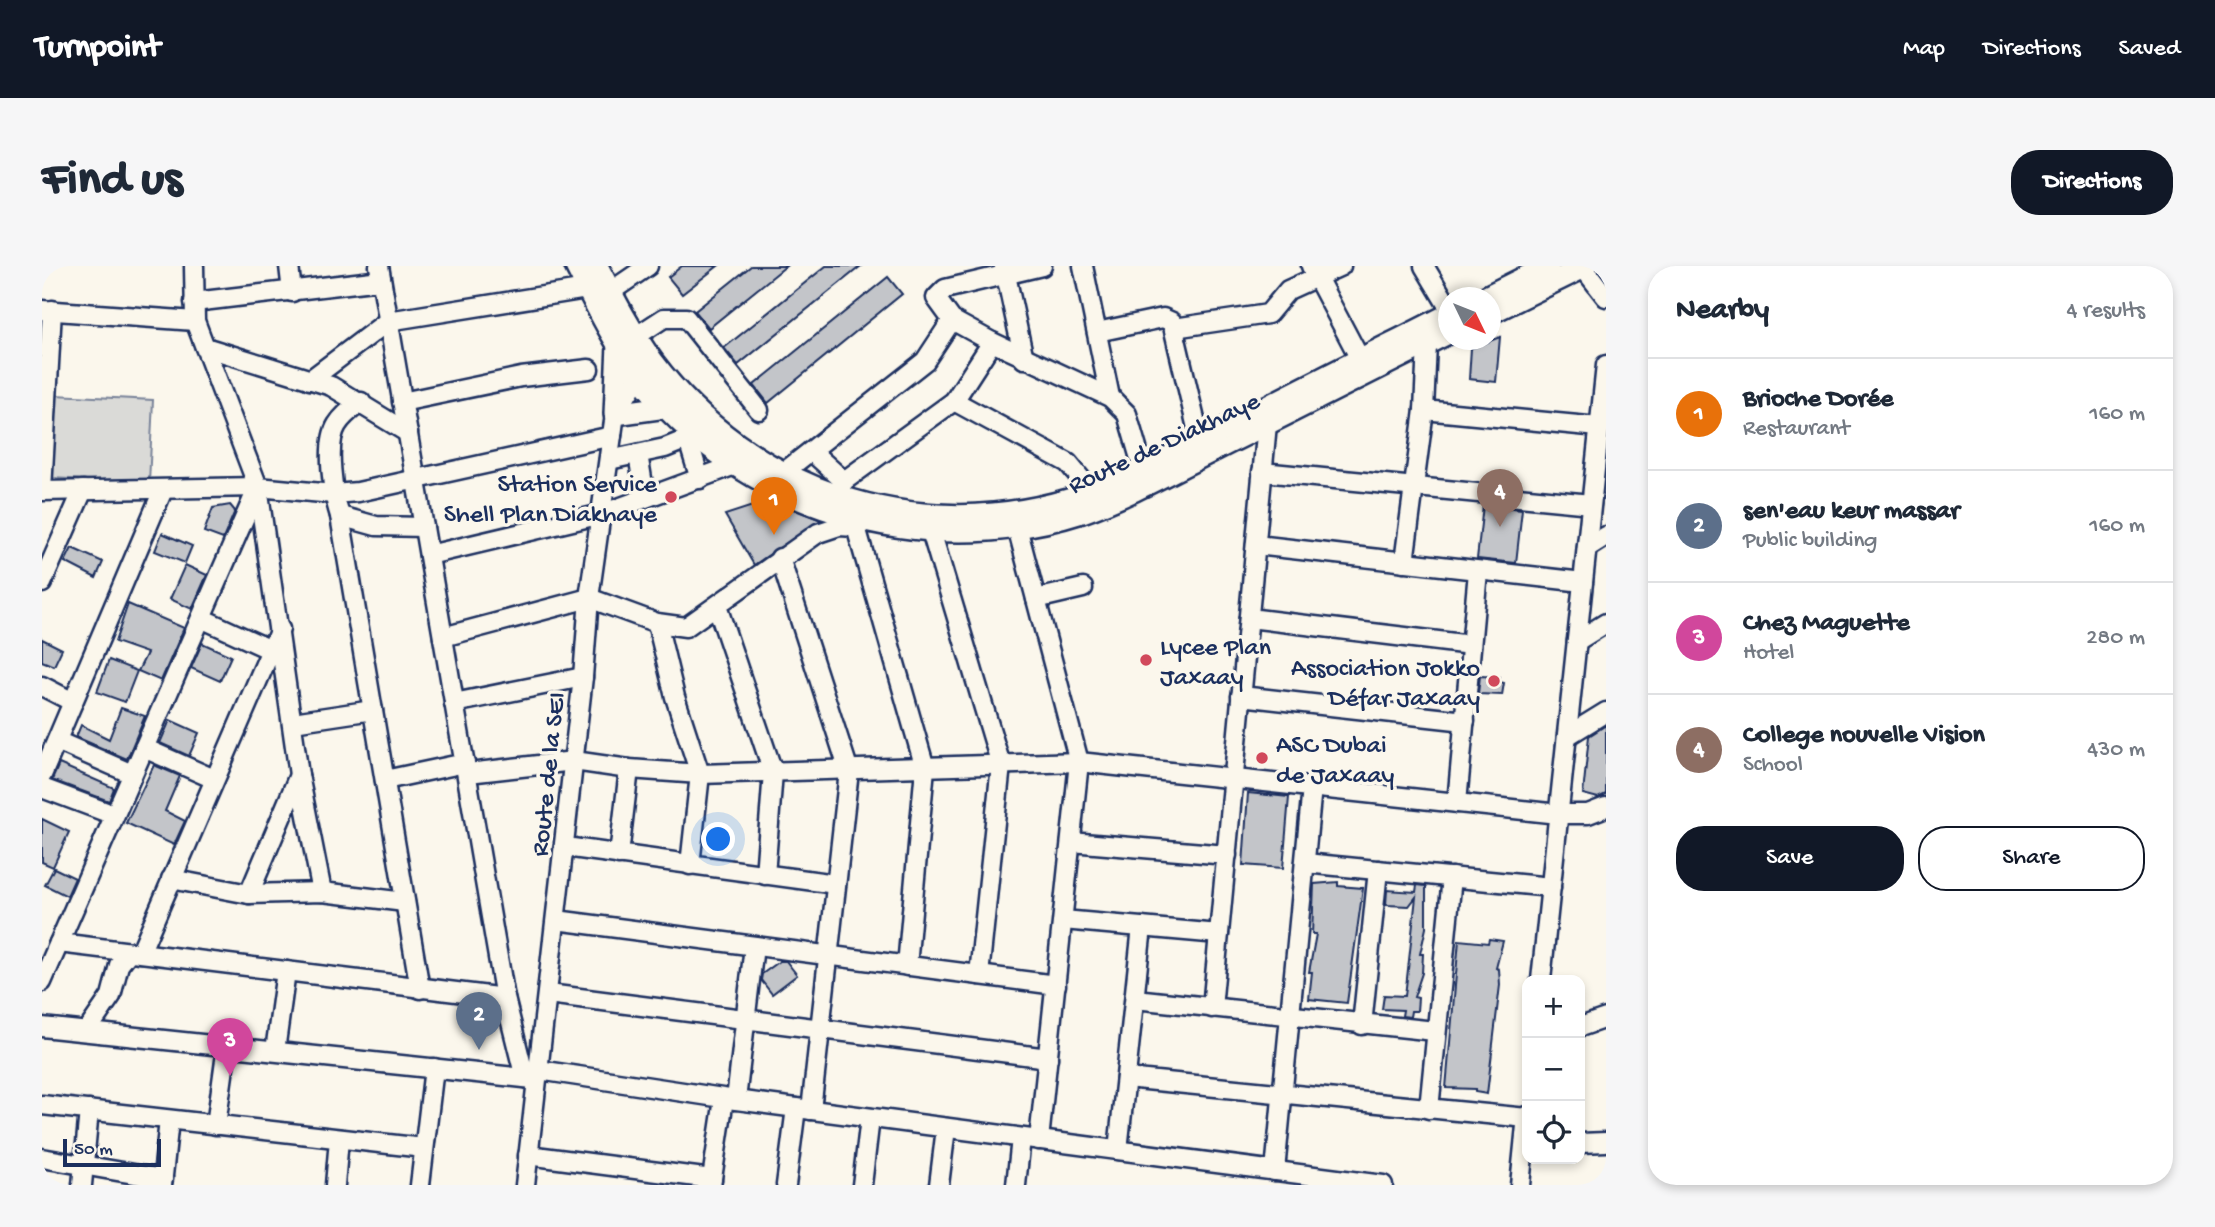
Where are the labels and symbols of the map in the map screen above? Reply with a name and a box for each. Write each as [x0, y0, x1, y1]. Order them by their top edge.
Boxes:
north arrow [1438, 287, 1501, 350]
street label: Route de Diakhaye [1064, 387, 1266, 503]
pin: 4 [1477, 469, 1523, 527]
place label: Station Service Shell Plan Diakhaye [444, 471, 658, 532]
pin: 1 [751, 477, 797, 535]
marker: Station Service Shell Plan Diakhaye [663, 489, 679, 505]
place label: Lycee Plan Jaxaay [1160, 634, 1272, 695]
marker: Lycee Plan Jaxaay [1138, 652, 1154, 668]
place label: Association Jokko Défar Jaxaay [1291, 655, 1480, 716]
marker: Association Jokko Défar Jaxaay [1486, 673, 1502, 689]
street label: Route de la SEI [526, 691, 575, 858]
place label: ASC Dubai de Jaxaay [1276, 732, 1395, 793]
marker: ASC Dubai de Jaxaay [1254, 750, 1270, 766]
your location [701, 822, 735, 856]
pin: 2 [456, 992, 502, 1050]
pin: 3 [207, 1018, 253, 1076]
scale bar [63, 1136, 161, 1168]

